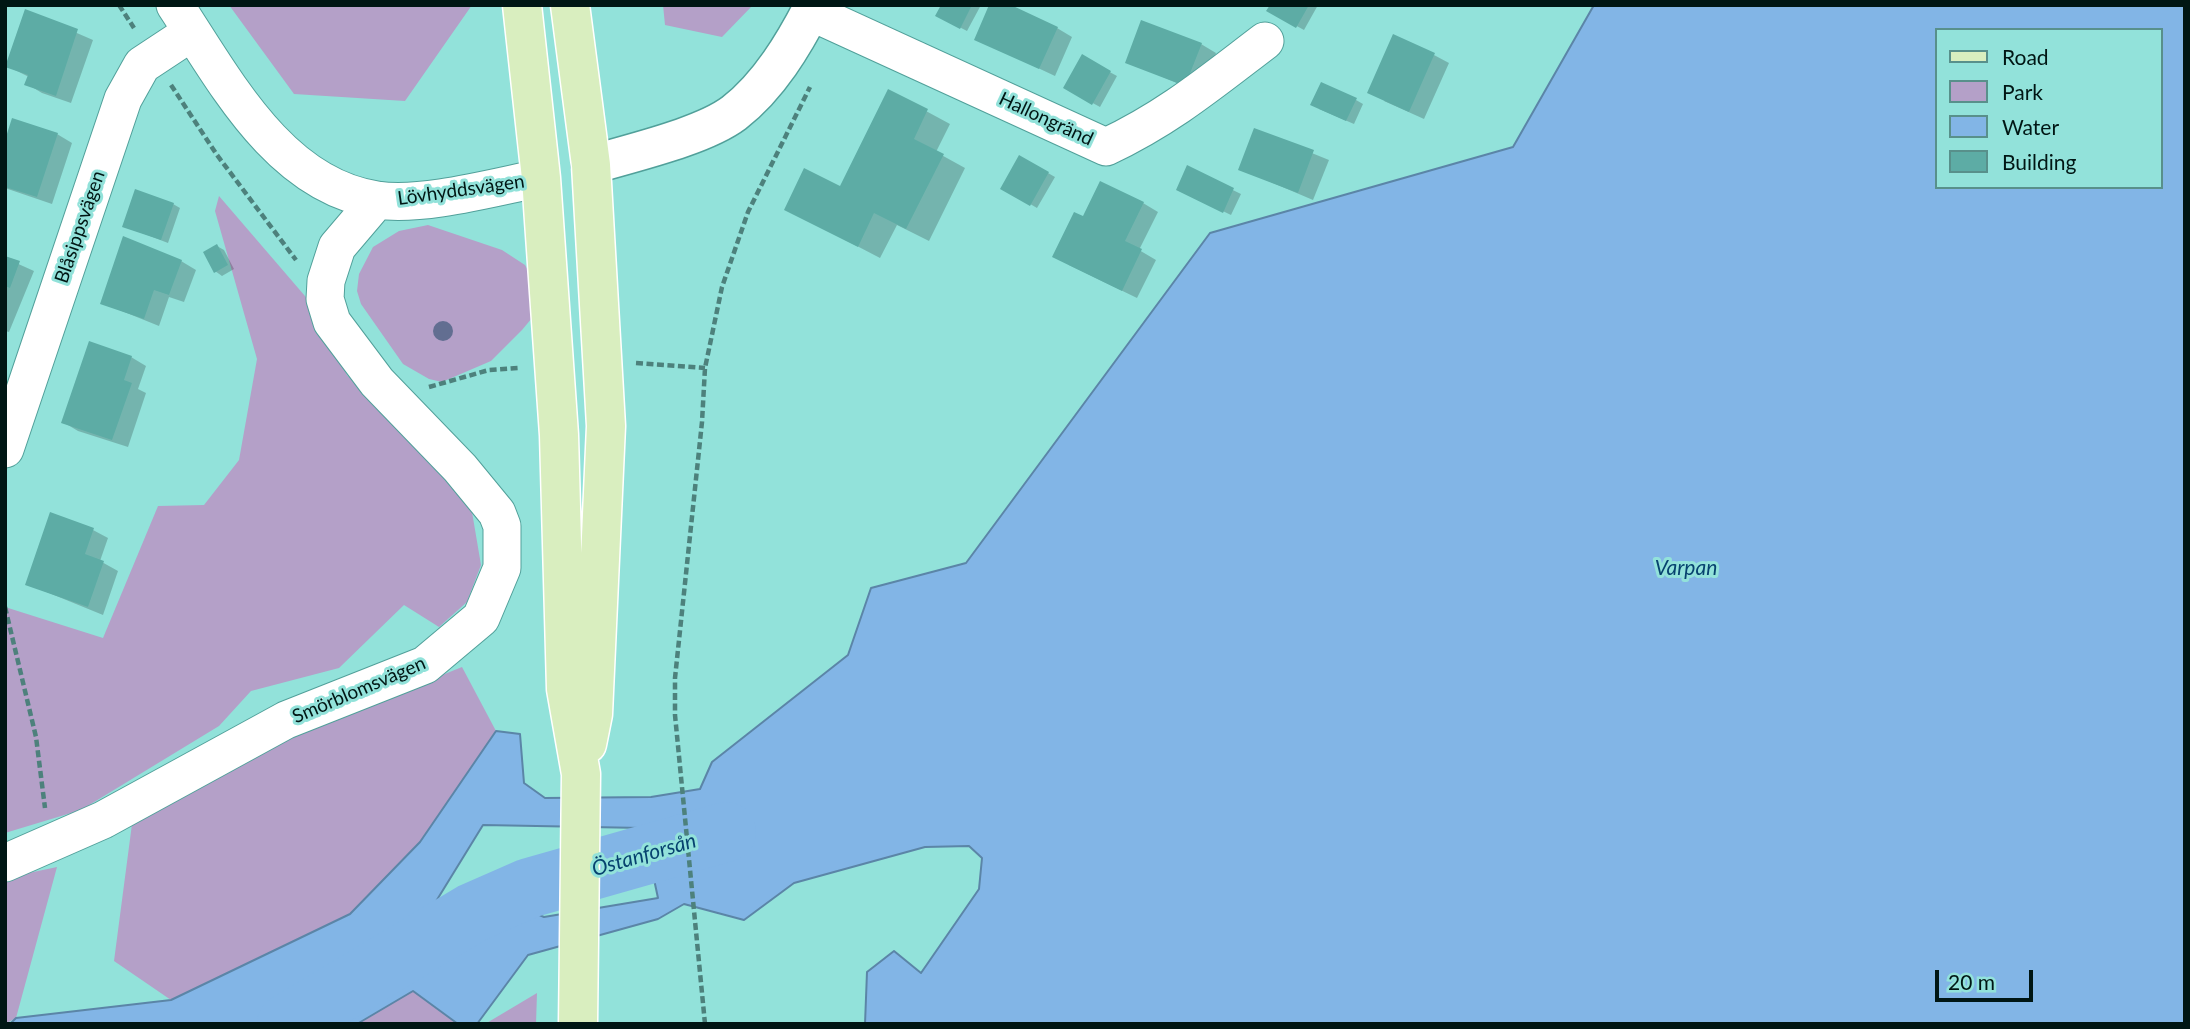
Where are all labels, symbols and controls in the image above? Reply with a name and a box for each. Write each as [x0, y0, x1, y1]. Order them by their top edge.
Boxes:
legend [1934, 28, 2162, 189]
text: Road [2002, 44, 2049, 69]
text: Park [2002, 79, 2043, 104]
street label: Hallongränd [995, 87, 1097, 151]
text: Water [2002, 114, 2059, 139]
text: Building [2002, 149, 2077, 174]
street label: Blåsippsvägen [50, 168, 110, 286]
street label: Lövhyddsvägen [396, 170, 526, 210]
water label: Varpan [1655, 555, 1717, 581]
street label: Smörblomsvägen [289, 652, 429, 728]
water label: Östanforsån [589, 828, 699, 882]
scale bar [1938, 956, 2036, 1000]
text: 20 m [1948, 969, 1995, 994]

